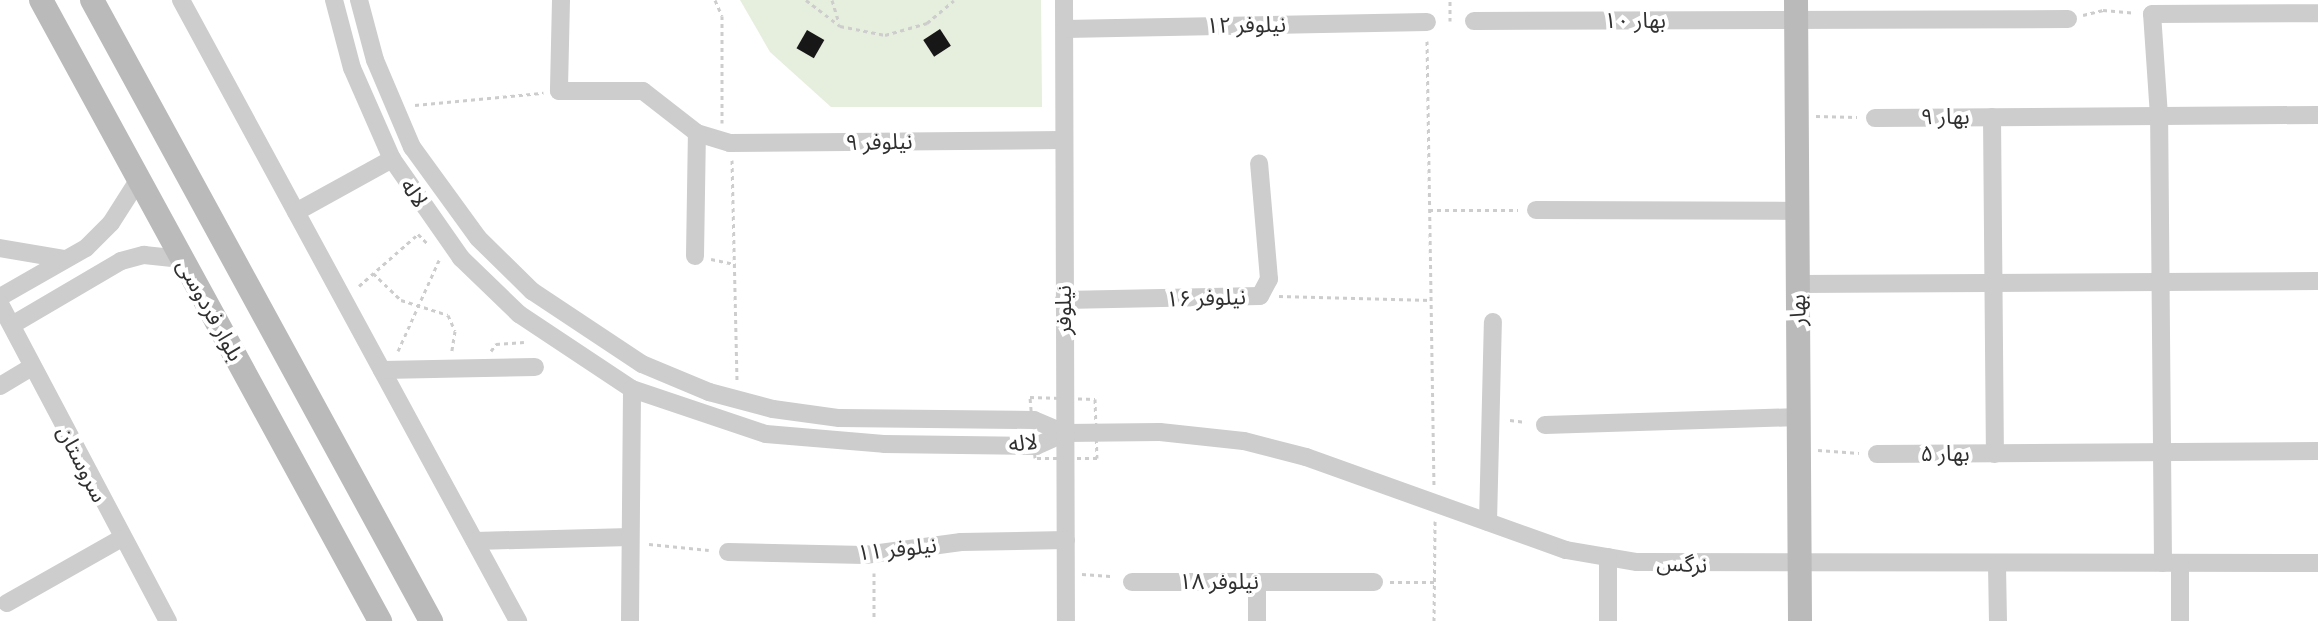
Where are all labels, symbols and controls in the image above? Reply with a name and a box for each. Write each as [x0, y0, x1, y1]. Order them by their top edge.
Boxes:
street label: بهار ۱۰ [1604, 8, 1666, 34]
street label: نیلوفر ۱۲ [1206, 11, 1286, 39]
street label: بهار ۹ [1920, 104, 1970, 130]
street label: نیلوفر ۹ [845, 128, 913, 156]
street label: لاله [395, 174, 433, 212]
street label: بلوار فردوسی [171, 254, 249, 366]
street label: نیلوفر ۱۶ [1166, 283, 1246, 313]
street label: نیلوفر [1051, 285, 1077, 335]
street label: بهار [1785, 294, 1811, 326]
street label: سروستان [51, 421, 113, 507]
street label: لاله [1007, 428, 1039, 458]
street label: بهار ۵ [1920, 441, 1970, 467]
street label: نیلوفر ۱۱ [856, 532, 938, 566]
street label: نرگس [1656, 549, 1708, 579]
street label: نیلوفر ۱۸ [1179, 569, 1259, 595]

